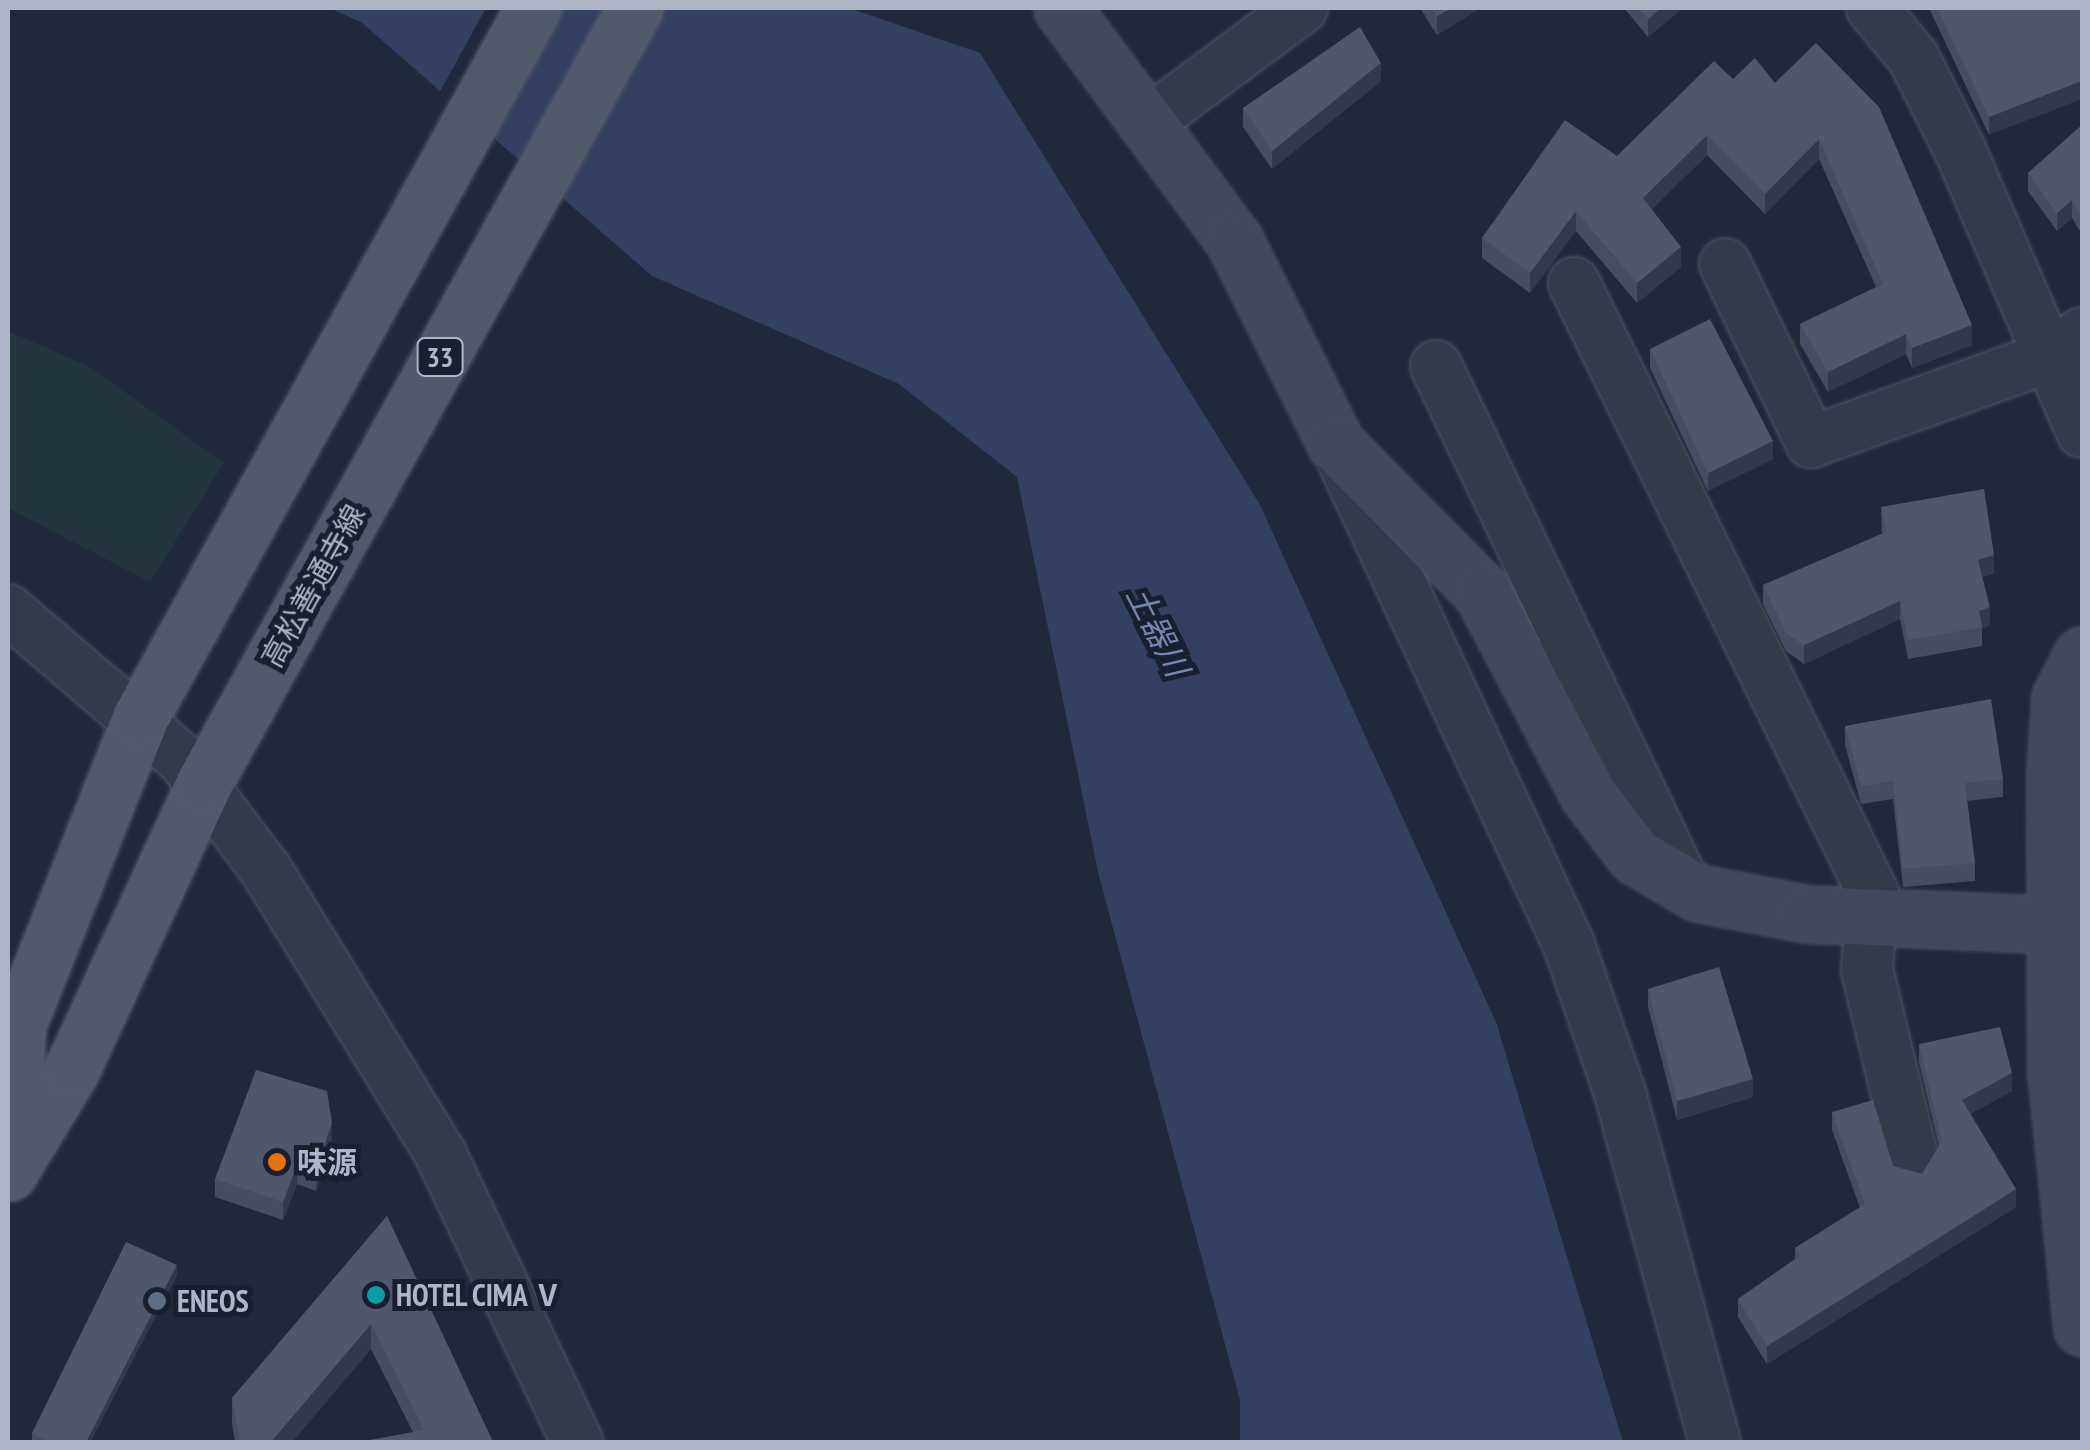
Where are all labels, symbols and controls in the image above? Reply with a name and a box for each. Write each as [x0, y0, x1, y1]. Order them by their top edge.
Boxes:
road number: 33 [415, 334, 465, 380]
street label: 高松善通寺線 [254, 499, 372, 673]
water label: 土器川 [1119, 580, 1197, 682]
place label: 味源 [297, 1144, 357, 1180]
marker: 味源 [266, 1151, 288, 1173]
place label: HOTEL CIMA Ⅴ [396, 1277, 566, 1313]
place label: ENEOS [177, 1283, 249, 1319]
marker: HOTEL CIMA Ⅴ [365, 1284, 387, 1306]
marker: ENEOS [146, 1290, 168, 1312]

